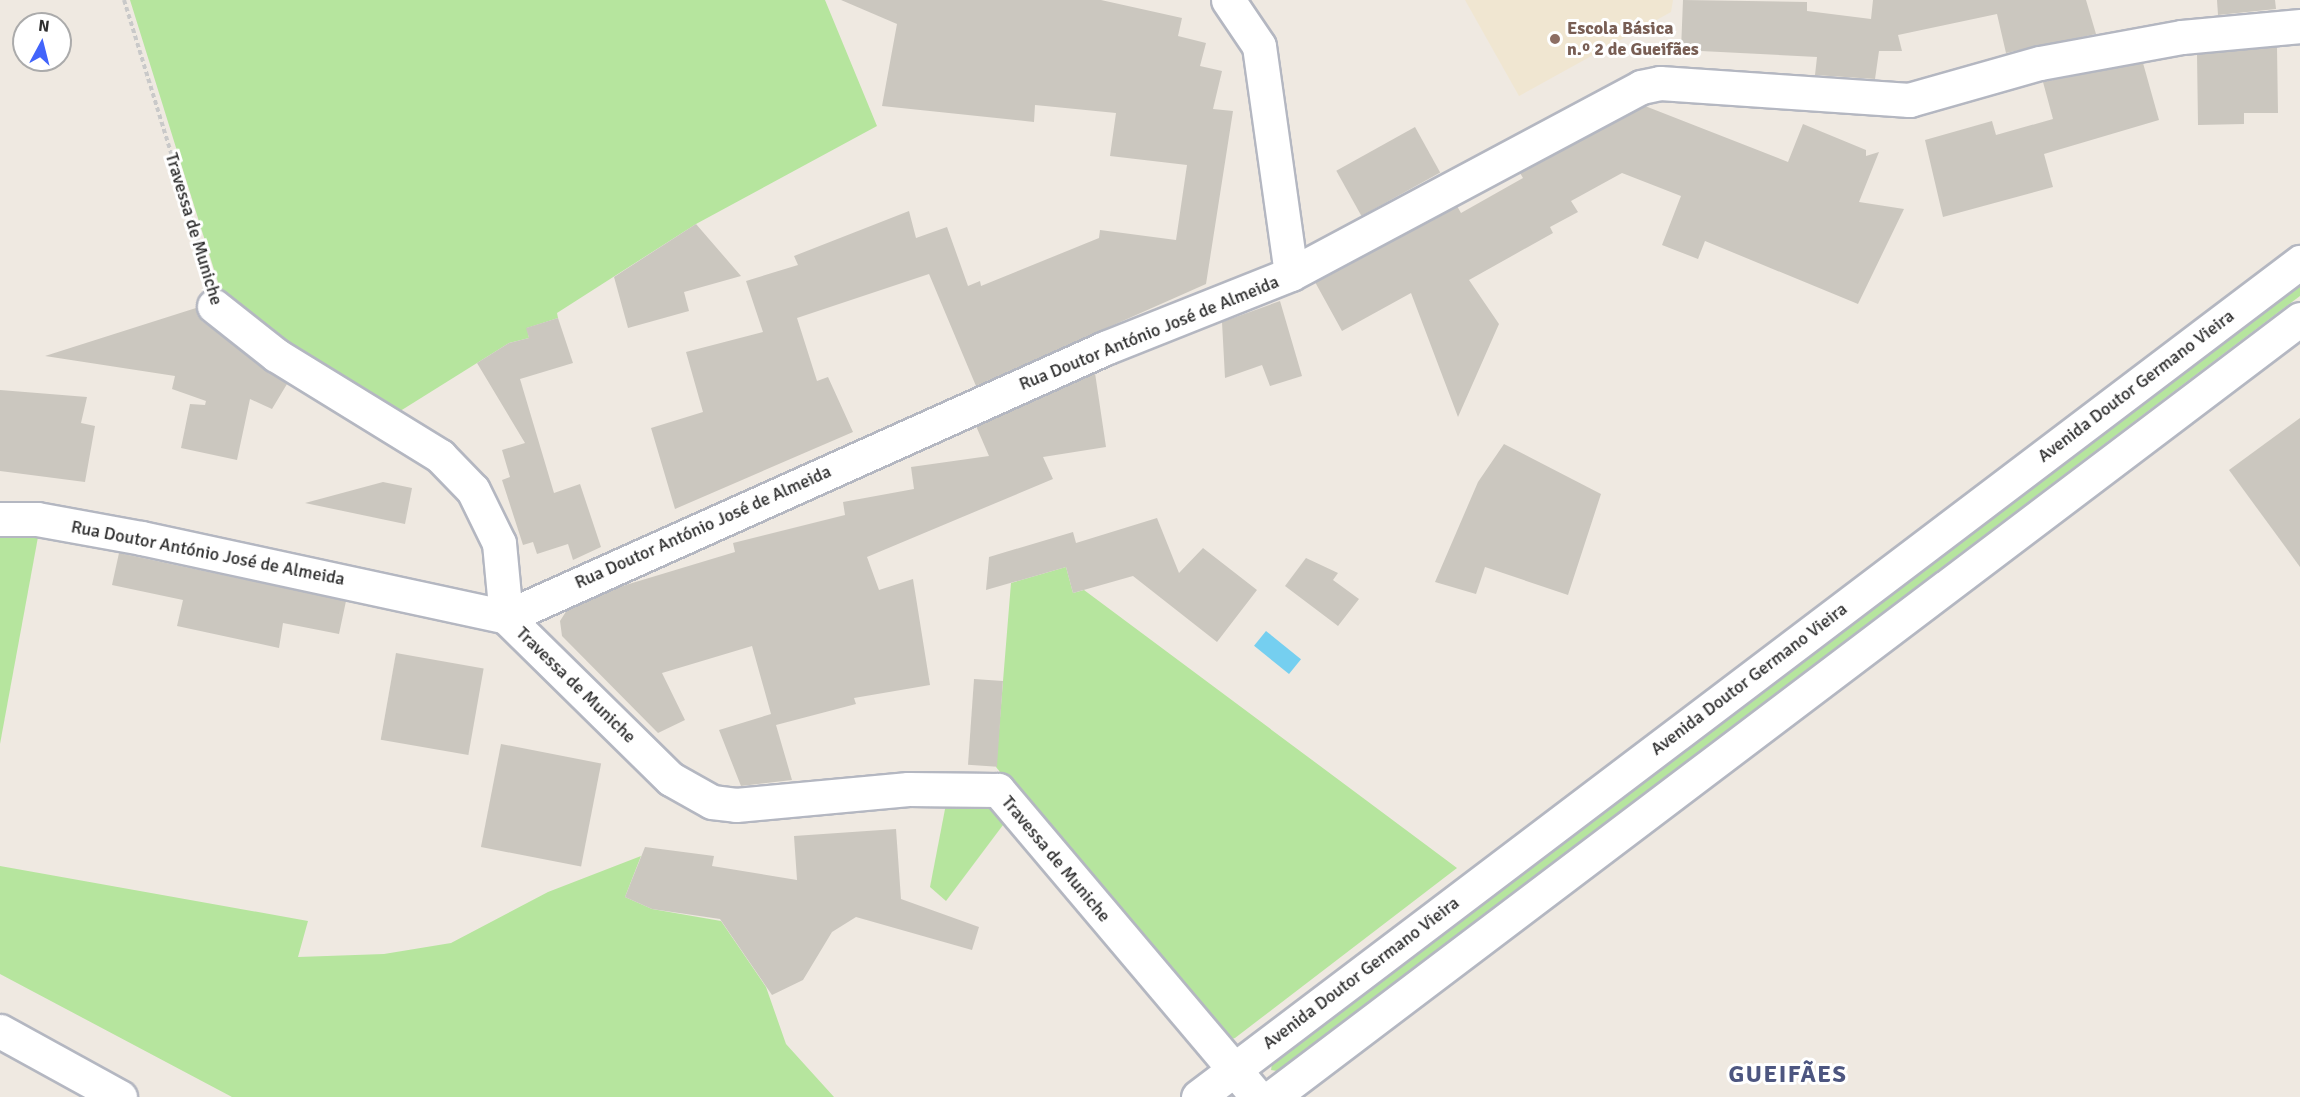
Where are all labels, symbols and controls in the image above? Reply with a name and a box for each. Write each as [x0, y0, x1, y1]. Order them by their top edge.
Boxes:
north arrow [12, 12, 72, 72]
text: N [37, 16, 51, 37]
place label: Escola Básica n.º 2 de Gueifães [1567, 18, 1699, 60]
marker: Escola Básica n.º 2 de Gueifães [1548, 32, 1562, 46]
street label: Travessa de Muniche [161, 150, 227, 308]
street label: Rua Doutor António José de Almeida [1016, 271, 1282, 395]
street label: Avenida Doutor Germano Vieira [2033, 305, 2239, 467]
street label: Rua Doutor António José de Almeida [571, 461, 835, 593]
street label: Rua Doutor António José de Almeida [69, 516, 347, 590]
street label: Avenida Doutor Germano Vieira [1646, 598, 1852, 760]
street label: Travessa de Muniche [512, 622, 640, 748]
street label: Travessa de Muniche [997, 792, 1115, 926]
street label: Avenida Doutor Germano Vieira [1258, 892, 1464, 1054]
district label: GUEIFÃES [1729, 1061, 1847, 1089]

